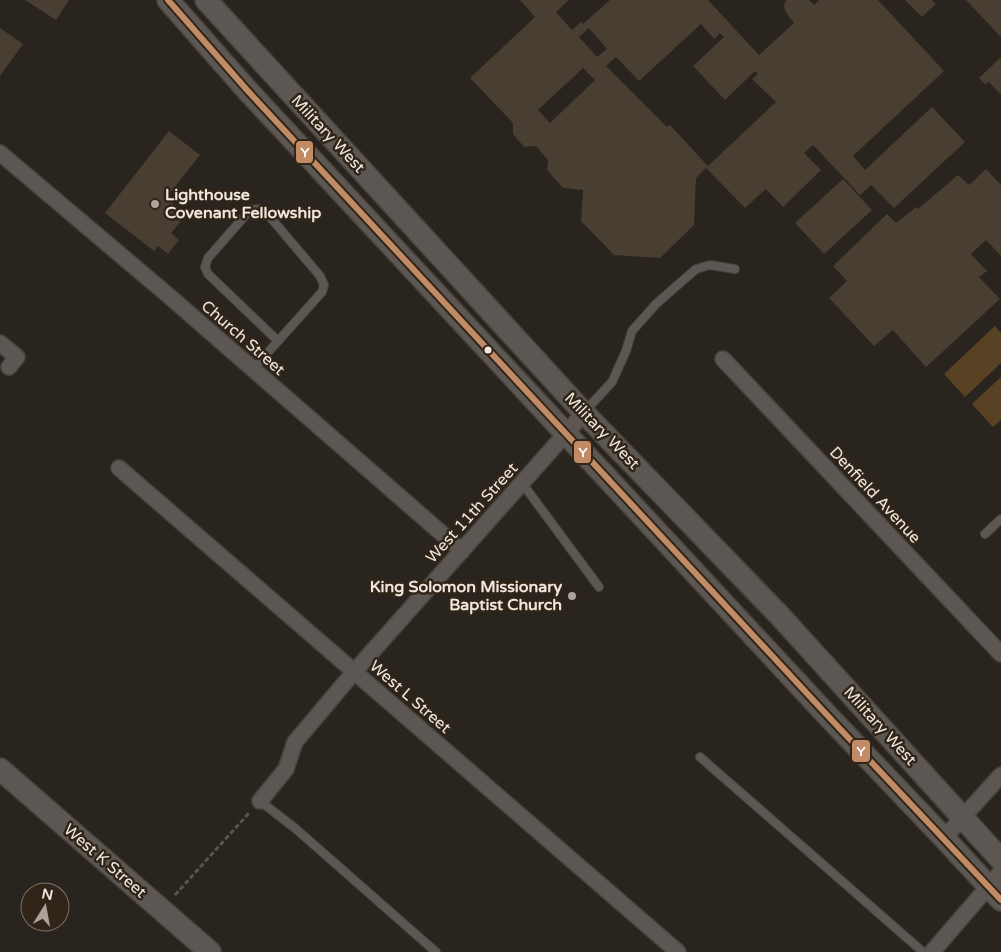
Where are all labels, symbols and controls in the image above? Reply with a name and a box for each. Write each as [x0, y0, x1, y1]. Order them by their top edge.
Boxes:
street label: Military West [287, 91, 369, 177]
line badge: Y [295, 140, 314, 164]
text: Y [301, 144, 310, 161]
place label: Lighthouse Covenant Fellowship [165, 185, 321, 223]
marker: Lighthouse Covenant Fellowship [149, 198, 161, 210]
street label: Church Street [197, 296, 289, 380]
unlabelled marker [483, 345, 493, 355]
street label: Military West [560, 388, 644, 474]
line badge: Y [573, 440, 592, 464]
street label: Denfield Avenue [825, 442, 925, 548]
text: Y [579, 444, 588, 461]
street label: West 11th Street [422, 459, 522, 567]
place label: King Solomon Missionary Baptist Church [370, 577, 562, 615]
marker: King Solomon Missionary Baptist Church [566, 590, 578, 602]
street label: West L Street [365, 656, 455, 738]
street label: Military West [839, 682, 921, 770]
line badge: Y [851, 739, 871, 763]
text: Y [857, 743, 866, 760]
street label: West K Street [60, 820, 150, 902]
north arrow [20, 882, 70, 932]
text: N [40, 885, 55, 904]

